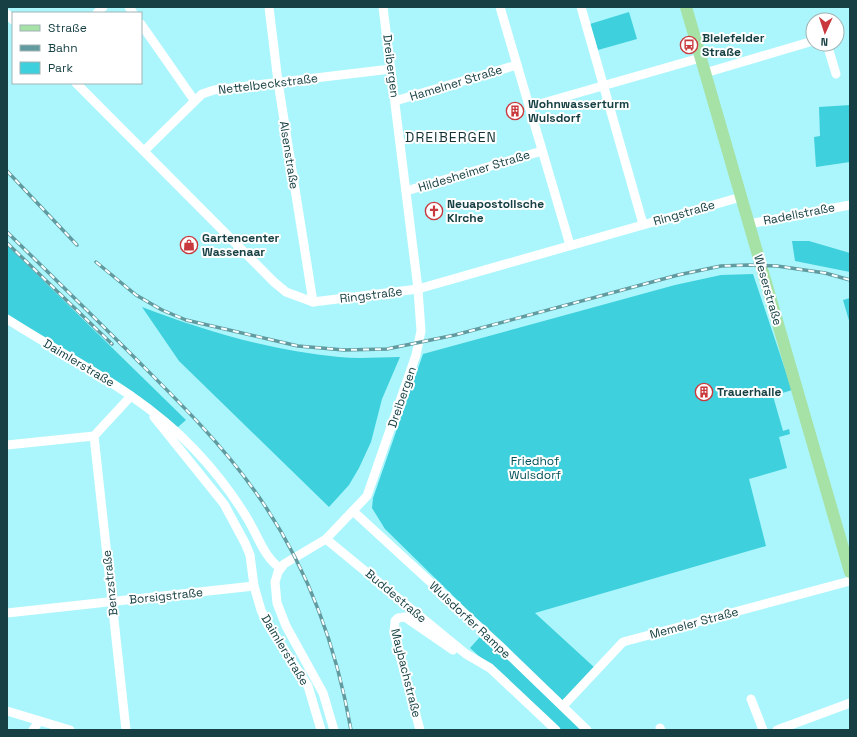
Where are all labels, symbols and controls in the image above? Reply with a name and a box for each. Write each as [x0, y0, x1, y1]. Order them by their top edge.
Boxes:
legend [12, 12, 142, 84]
north arrow [805, 12, 845, 52]
text: Straße [48, 20, 87, 36]
place label: Bielefelder Straße [702, 30, 765, 60]
street label: Dreibergen [379, 33, 403, 99]
bus stop icon: Bielefelder Straße [679, 35, 699, 55]
text: N [820, 35, 829, 49]
text: Bahn [48, 40, 78, 56]
text: Park [48, 60, 73, 76]
street label: Hamelner Straße [408, 61, 504, 105]
street label: Nettelbeckstraße [217, 70, 319, 98]
place label: Wohnwasserturm Wulsdorf [528, 96, 629, 126]
building icon: Wohnwasserturm Wulsdorf [505, 101, 525, 121]
street label: Alsenstraße [276, 120, 302, 190]
district label: DREIBERGEN [405, 128, 497, 146]
street label: Hildesheimer Straße [416, 146, 532, 196]
place label: Neuapostolische Kirche [447, 196, 544, 226]
street label: Ringstraße [651, 197, 717, 229]
street label: Radellstraße [762, 199, 836, 229]
church icon: Neuapostolische Kirche [424, 201, 444, 221]
place label: Gartencenter Wassenaar [202, 230, 280, 260]
shop icon: Gartencenter Wassenaar [179, 235, 199, 255]
street label: Weserstraße [750, 253, 786, 327]
street label: Ringstraße [339, 283, 403, 307]
street label: Daimlerstraße [41, 336, 117, 390]
street label: Dreibergen [384, 364, 420, 430]
building icon: Trauerhalle [694, 382, 714, 402]
place label: Trauerhalle [717, 384, 781, 400]
park label: Friedhof Wulsdorf [509, 453, 561, 483]
street label: Benzstraße [99, 549, 121, 617]
street label: Buddestraße [362, 566, 430, 626]
street label: Wulsdorfer Rampe [426, 578, 514, 662]
street label: Borsigstraße [128, 584, 204, 608]
street label: Memeler Straße [648, 603, 740, 643]
street label: Daimlerstraße [258, 612, 312, 688]
street label: Maybachstraße [387, 627, 425, 719]

